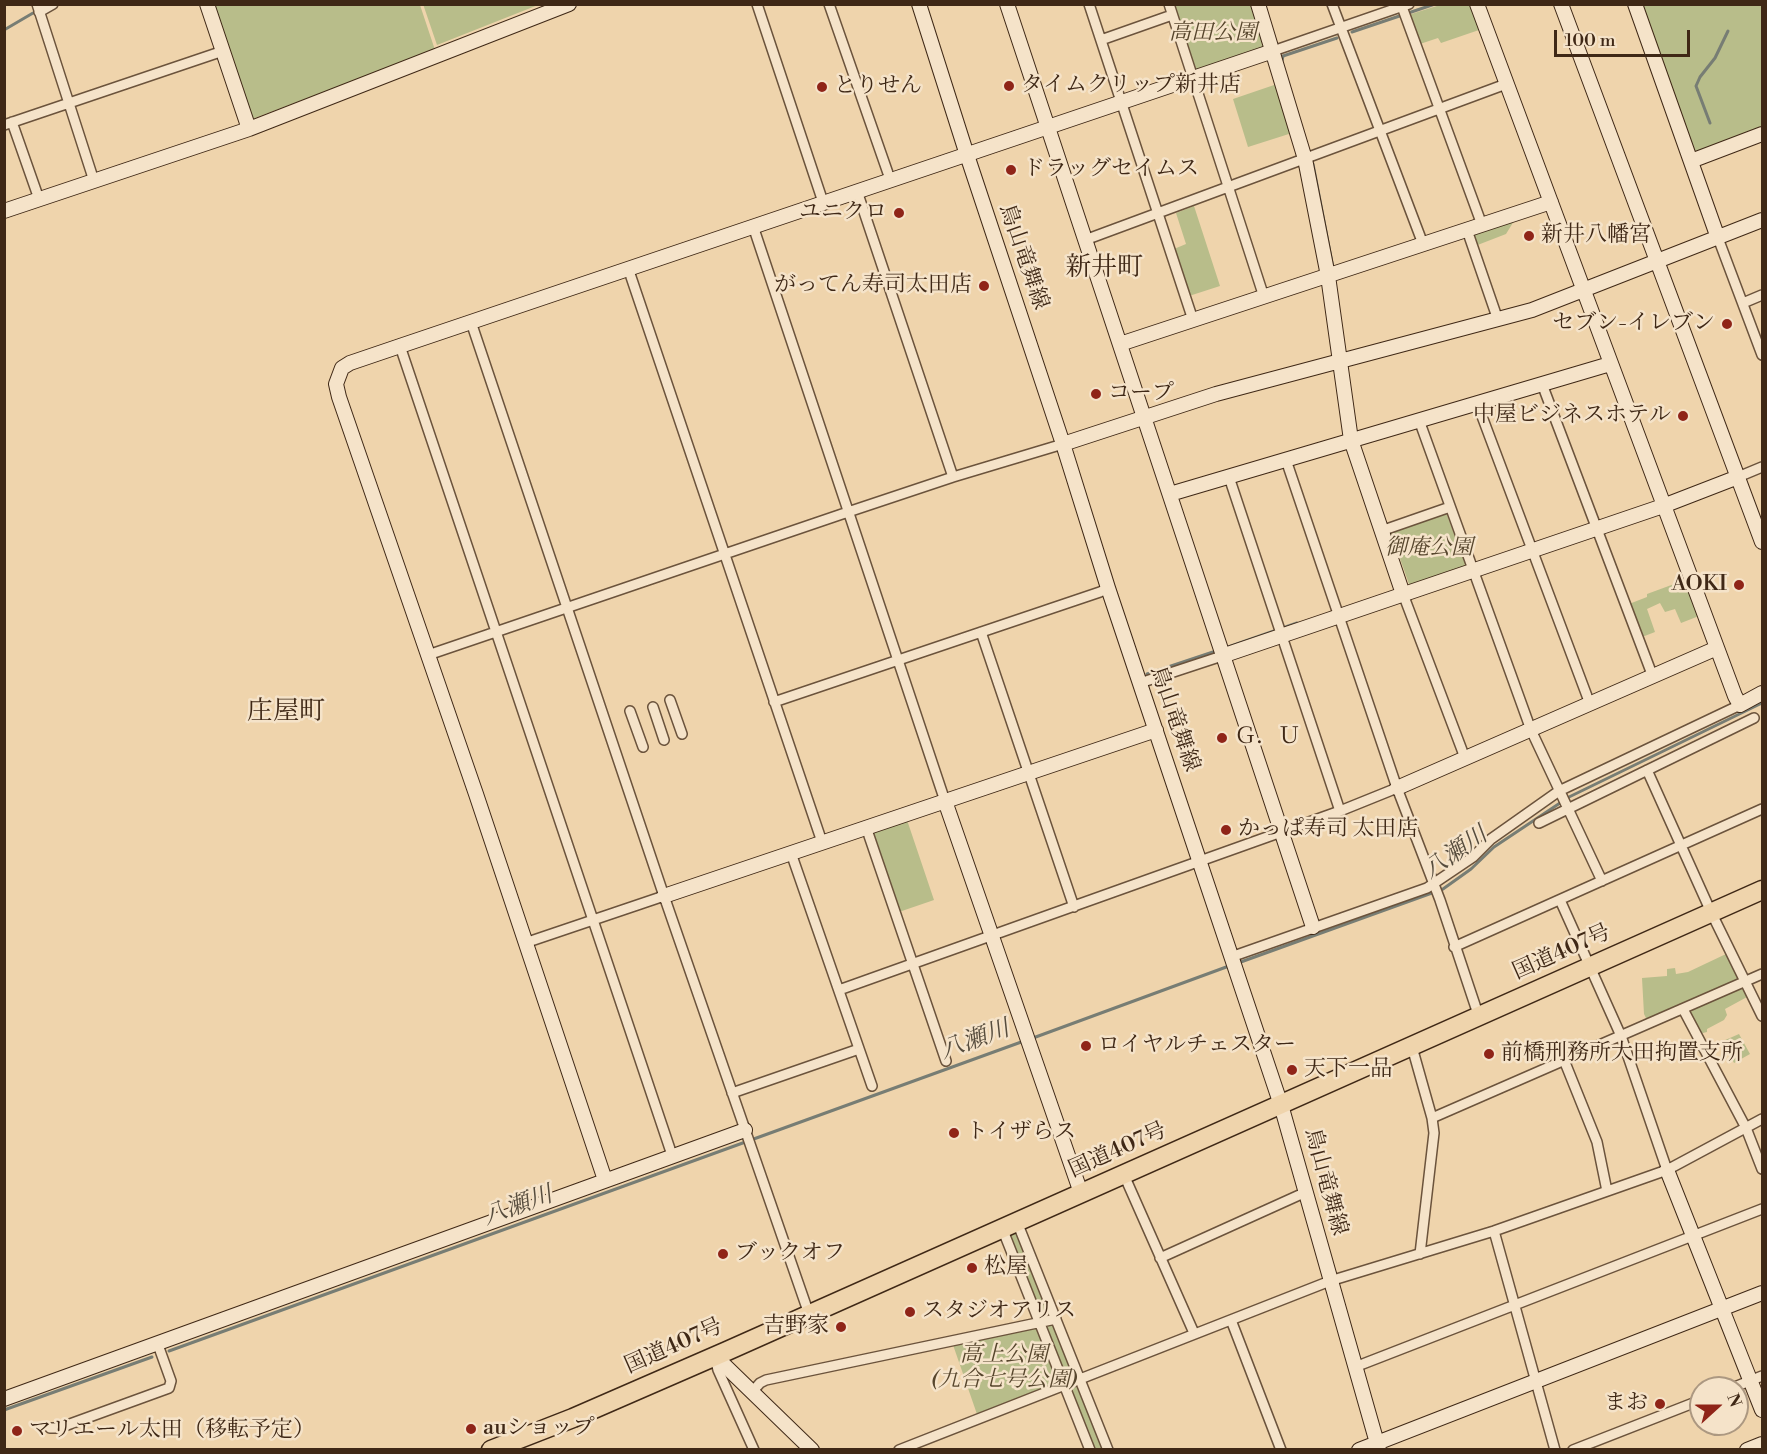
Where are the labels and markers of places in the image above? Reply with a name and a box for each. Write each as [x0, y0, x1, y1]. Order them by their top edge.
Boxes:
place label: タイムクリップ新井店 [1021, 73, 1241, 99]
place label: とりせん [834, 74, 922, 100]
marker: タイムクリップ新井店 [1002, 79, 1016, 93]
marker: とりせん [815, 80, 829, 94]
place label: ドラッグセイムス [1023, 157, 1199, 183]
marker: ドラッグセイムス [1004, 163, 1018, 177]
place label: ユニクロ [799, 200, 887, 226]
marker: ユニクロ [892, 206, 906, 220]
place label: 新井八幡宮 [1541, 223, 1651, 249]
marker: 新井八幡宮 [1522, 229, 1536, 243]
place label: がってん寿司太田店 [774, 273, 972, 299]
marker: がってん寿司太田店 [977, 279, 991, 293]
place label: セブン-イレブン [1552, 311, 1715, 337]
marker: セブン-イレブン [1720, 317, 1734, 331]
place label: コープ [1108, 381, 1174, 407]
marker: コープ [1089, 387, 1103, 401]
place label: 中屋ビジネスホテル [1473, 403, 1671, 429]
marker: 中屋ビジネスホテル [1676, 409, 1690, 423]
place label: AOKI [1671, 572, 1727, 598]
marker: AOKI [1732, 578, 1746, 592]
place label: Ｇ．Ｕ [1234, 725, 1300, 751]
marker: Ｇ．Ｕ [1215, 731, 1229, 745]
place label: かっぱ寿司 太田店 [1238, 817, 1419, 843]
marker: かっぱ寿司 太田店 [1219, 823, 1233, 837]
place label: ロイヤルチェスター [1098, 1033, 1296, 1059]
marker: ロイヤルチェスター [1079, 1039, 1093, 1053]
place label: 前橋刑務所大田拘置支所 [1501, 1041, 1743, 1067]
marker: 前橋刑務所大田拘置支所 [1482, 1047, 1496, 1061]
place label: 天下一品 [1304, 1057, 1392, 1083]
marker: 天下一品 [1285, 1063, 1299, 1077]
place label: トイザらス [966, 1120, 1076, 1146]
marker: トイザらス [947, 1126, 961, 1140]
place label: ブックオフ [735, 1241, 845, 1267]
marker: ブックオフ [716, 1247, 730, 1261]
place label: 松屋 [984, 1255, 1028, 1281]
marker: 松屋 [965, 1261, 979, 1275]
place label: スタジオアリス [922, 1299, 1076, 1325]
marker: スタジオアリス [903, 1305, 917, 1319]
place label: 吉野家 [763, 1314, 829, 1340]
marker: 吉野家 [834, 1320, 848, 1334]
place label: まお [1604, 1391, 1648, 1417]
marker: まお [1653, 1397, 1667, 1411]
place label: auショップ [483, 1416, 595, 1442]
place label: マリエール太田（移転予定） [29, 1418, 315, 1444]
marker: auショップ [464, 1422, 478, 1436]
marker: マリエール太田（移転予定） [10, 1424, 24, 1438]

